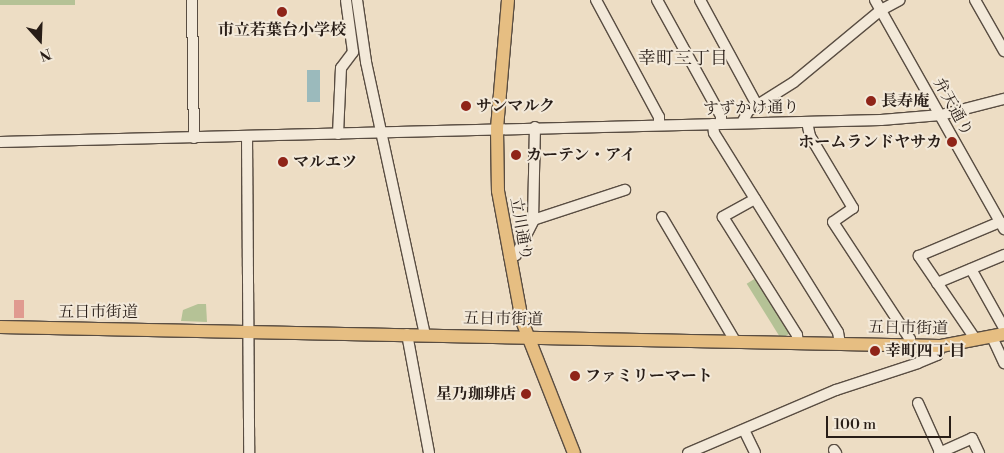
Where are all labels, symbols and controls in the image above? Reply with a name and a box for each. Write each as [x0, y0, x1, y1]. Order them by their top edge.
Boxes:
marker: 市立若葉台小学校 [276, 6, 288, 18]
north arrow [15, 15, 65, 65]
place label: 市立若葉台小学校 [218, 20, 346, 40]
text: N [37, 44, 53, 64]
district label: 幸町三丁目 [638, 48, 728, 70]
street label: 弁天通り [929, 74, 977, 140]
place label: 長寿庵 [881, 91, 929, 111]
marker: 長寿庵 [865, 95, 877, 107]
place label: サンマルク [476, 96, 556, 116]
street label: すずかけ通り [703, 98, 799, 118]
marker: サンマルク [460, 100, 472, 112]
place label: ホームランドヤサカ [798, 132, 942, 152]
marker: ホームランドヤサカ [946, 136, 958, 148]
place label: カーテン・アイ [526, 145, 638, 165]
marker: カーテン・アイ [510, 149, 522, 161]
place label: マルエツ [293, 152, 357, 172]
marker: マルエツ [277, 156, 289, 168]
street label: 立川通り [506, 196, 536, 262]
street label: 五日市街道 [58, 302, 138, 322]
street label: 五日市街道 [463, 309, 543, 329]
street label: 五日市街道 [868, 318, 948, 338]
place label: 幸町四丁目 [885, 341, 965, 361]
marker: 幸町四丁目 [869, 345, 881, 357]
place label: ファミリーマート [585, 366, 713, 386]
marker: ファミリーマート [569, 370, 581, 382]
place label: 星乃珈琲店 [436, 384, 516, 404]
marker: 星乃珈琲店 [520, 388, 532, 400]
scale bar [829, 406, 954, 438]
text: 100 m [834, 415, 876, 434]

